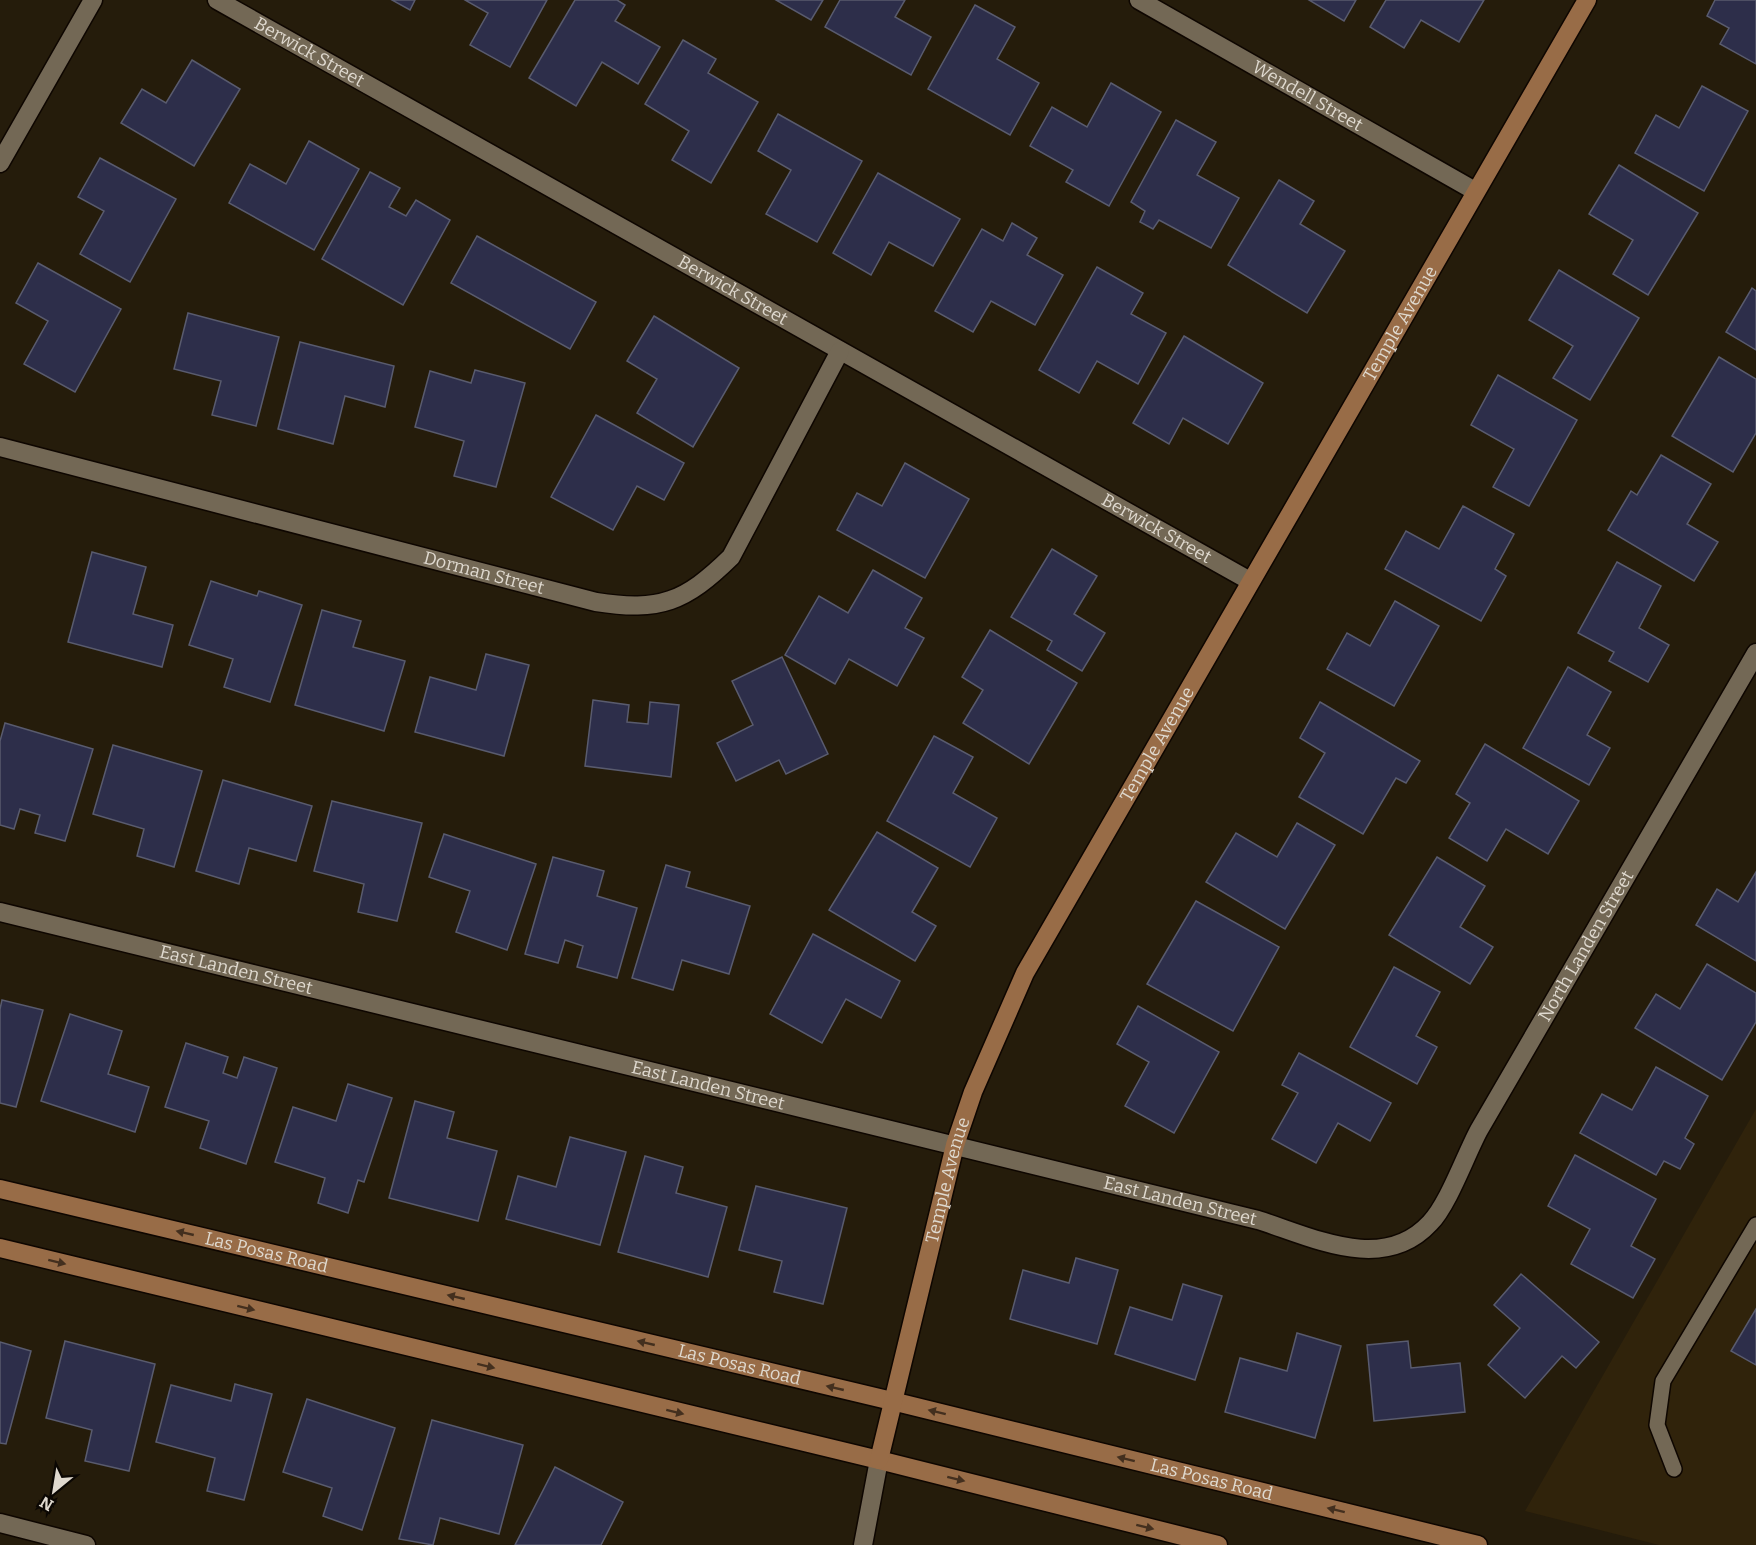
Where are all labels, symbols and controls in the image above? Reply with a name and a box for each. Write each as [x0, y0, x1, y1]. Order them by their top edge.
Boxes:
street label: Berwick Street [251, 12, 369, 92]
street label: Wendell Street [1248, 56, 1367, 136]
street label: Berwick Street [674, 251, 792, 330]
street label: Temple Avenue [1358, 262, 1442, 385]
street label: Berwick Street [1098, 489, 1216, 568]
street label: Dorman Street [421, 547, 547, 599]
street label: Temple Avenue [1115, 683, 1199, 806]
street label: North Landen Street [1533, 866, 1639, 1025]
street label: East Landen Street [157, 940, 315, 999]
street label: East Landen Street [629, 1056, 787, 1115]
street label: Temple Avenue [921, 1114, 975, 1246]
street label: East Landen Street [1101, 1172, 1259, 1230]
street label: Las Posas Road [203, 1227, 331, 1278]
one-way arrow [175, 1228, 194, 1237]
one-way arrow [48, 1257, 66, 1267]
one-way arrow [447, 1292, 465, 1302]
one-way arrow [237, 1303, 256, 1313]
one-way arrow [637, 1337, 655, 1347]
street label: Las Posas Road [676, 1340, 803, 1390]
one-way arrow [476, 1361, 495, 1371]
one-way arrow [826, 1382, 845, 1392]
one-way arrow [927, 1407, 946, 1416]
one-way arrow [666, 1408, 684, 1418]
one-way arrow [1117, 1453, 1136, 1463]
street label: Las Posas Road [1148, 1454, 1276, 1505]
north arrow [24, 1461, 84, 1521]
one-way arrow [946, 1475, 965, 1485]
text: N [37, 1492, 57, 1515]
one-way arrow [1327, 1505, 1345, 1515]
one-way arrow [1136, 1522, 1154, 1532]

